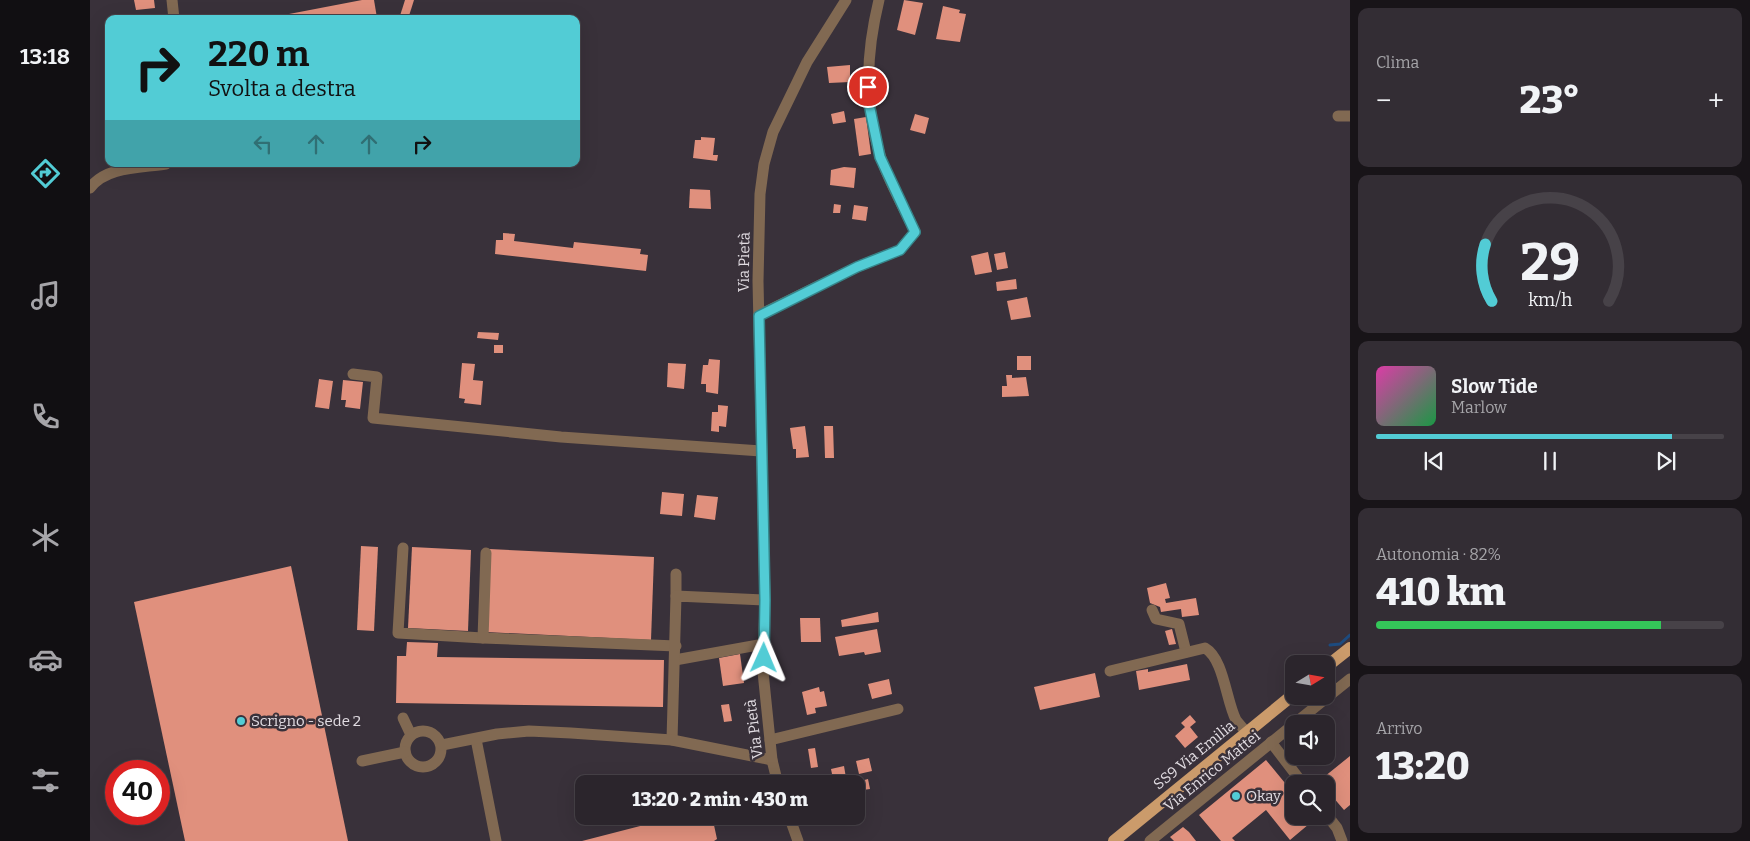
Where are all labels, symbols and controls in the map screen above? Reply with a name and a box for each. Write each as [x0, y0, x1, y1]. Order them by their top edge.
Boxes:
text: 220 m [208, 33, 309, 75]
icon: right [125, 35, 190, 100]
text: 13:18 [20, 43, 70, 70]
text: Clima [1376, 53, 1419, 72]
pin [847, 66, 889, 108]
icon: arrive [854, 73, 882, 101]
text: Svolta a destra [208, 75, 356, 102]
text: 23° [1520, 77, 1580, 123]
text: − [1376, 84, 1391, 117]
text: + [1708, 84, 1724, 117]
icon: left [249, 130, 277, 158]
icon: ahead [302, 130, 330, 158]
icon: ahead [355, 130, 383, 158]
icon: right [408, 130, 436, 158]
icon: directions [28, 156, 63, 191]
text: 29 [1520, 231, 1580, 294]
street label: Via Pietà [734, 232, 754, 292]
icon: music [28, 278, 63, 313]
text: km/h [1528, 289, 1572, 311]
text: Slow Tide [1451, 375, 1538, 398]
text: Marlow [1451, 398, 1507, 417]
icon: phone [28, 399, 63, 434]
icon: previous [1420, 447, 1448, 475]
icon: pause [1536, 447, 1564, 475]
icon: next [1652, 447, 1680, 475]
icon: climate [28, 520, 63, 555]
text: Autonomia · 82% [1376, 545, 1501, 564]
text: 410 km [1376, 569, 1506, 615]
position arrow [737, 631, 789, 683]
icon: car [28, 642, 63, 677]
north arrow [1285, 655, 1335, 705]
map controls [1285, 655, 1335, 825]
street label: Via Pietà [741, 698, 767, 760]
place label: Scrigno - sede 2 [251, 712, 361, 730]
marker: Scrigno - sede 2 [235, 715, 247, 727]
button: sound [1285, 715, 1335, 765]
street label: SS9 Via Emilia [1150, 717, 1238, 793]
text: Arrivo [1376, 719, 1423, 738]
street label: Via Enrico Mattei [1160, 726, 1264, 815]
text: 13:20 [1376, 743, 1470, 789]
speed limit sign: 40 [105, 760, 170, 825]
icon: filters [28, 763, 63, 798]
button: search [1285, 775, 1335, 825]
place label: Okay [1246, 787, 1281, 805]
text: 13:20 · 2 min · 430 m [632, 788, 808, 811]
marker: Okay [1230, 790, 1242, 802]

